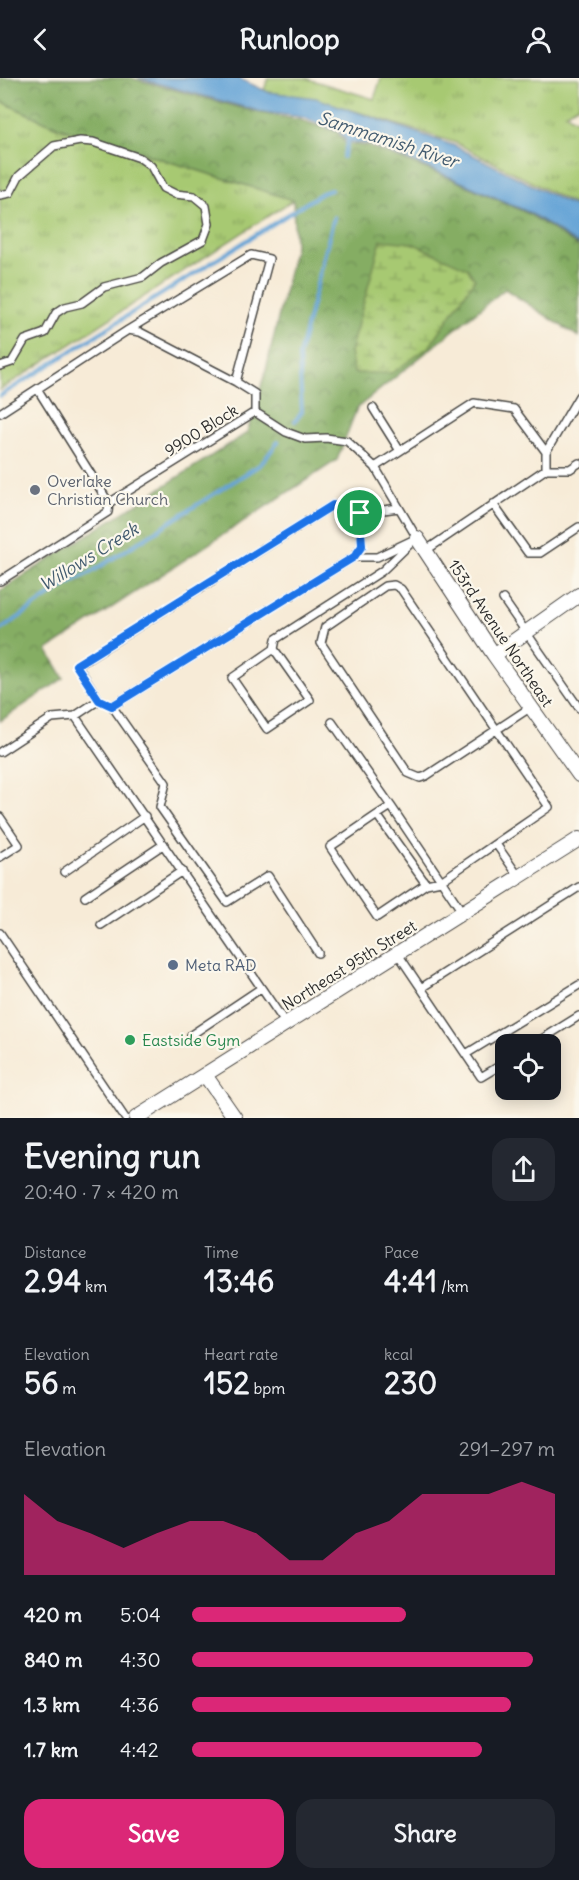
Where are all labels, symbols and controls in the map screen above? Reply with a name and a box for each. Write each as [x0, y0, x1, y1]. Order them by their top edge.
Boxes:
text: Runloop [239, 22, 340, 56]
icon: back [24, 23, 57, 56]
icon: person [522, 23, 555, 56]
water label: Sammamish River [315, 106, 464, 174]
street label: 9900 Block [161, 400, 241, 460]
place label: Overlake Christian Church [47, 471, 168, 509]
marker: Overlake Christian Church [28, 483, 42, 497]
pin [334, 487, 385, 538]
icon: arrive [343, 496, 376, 529]
water label: Willows Creek [35, 516, 144, 596]
street label: 153rd Avenue Northeast [444, 556, 558, 711]
street label: Northeast 95th Street [278, 915, 420, 1015]
place label: Meta RAD [185, 955, 257, 975]
marker: Meta RAD [166, 958, 180, 972]
place label: Eastside Gym [142, 1030, 240, 1050]
marker: Eastside Gym [123, 1033, 137, 1047]
map controls [495, 1034, 561, 1100]
button: locate [495, 1034, 561, 1100]
text: Evening run [24, 1135, 200, 1177]
button: share [492, 1138, 555, 1201]
text: 20:40 · 7 × 420 m [24, 1179, 179, 1204]
text: Distance [24, 1242, 86, 1262]
text: Time [204, 1242, 239, 1262]
text: Pace [384, 1242, 419, 1262]
text: 2.94 [24, 1262, 81, 1300]
text: 13:46 [204, 1262, 274, 1300]
text: 4:41 [384, 1262, 437, 1300]
text: km [81, 1276, 107, 1296]
text: /km [437, 1276, 469, 1296]
text: Elevation [24, 1344, 90, 1364]
text: Heart rate [204, 1344, 278, 1364]
text: kcal [384, 1344, 413, 1364]
text: 56 [24, 1364, 59, 1402]
text: 152 [204, 1364, 250, 1402]
text: 230 [384, 1364, 437, 1402]
text: m [59, 1378, 76, 1398]
text: bpm [250, 1378, 285, 1398]
text: Elevation [24, 1436, 106, 1461]
text: 291–297 m [459, 1436, 555, 1461]
text: 420 m [24, 1602, 82, 1627]
text: 5:04 [120, 1602, 161, 1627]
text: 840 m [24, 1647, 83, 1672]
text: 4:30 [120, 1647, 161, 1672]
text: 1.3 km [24, 1692, 80, 1717]
text: 4:36 [120, 1692, 159, 1717]
text: 1.7 km [24, 1737, 78, 1762]
text: 4:42 [120, 1737, 159, 1762]
button: Save [24, 1799, 284, 1868]
button: Share [296, 1799, 555, 1868]

